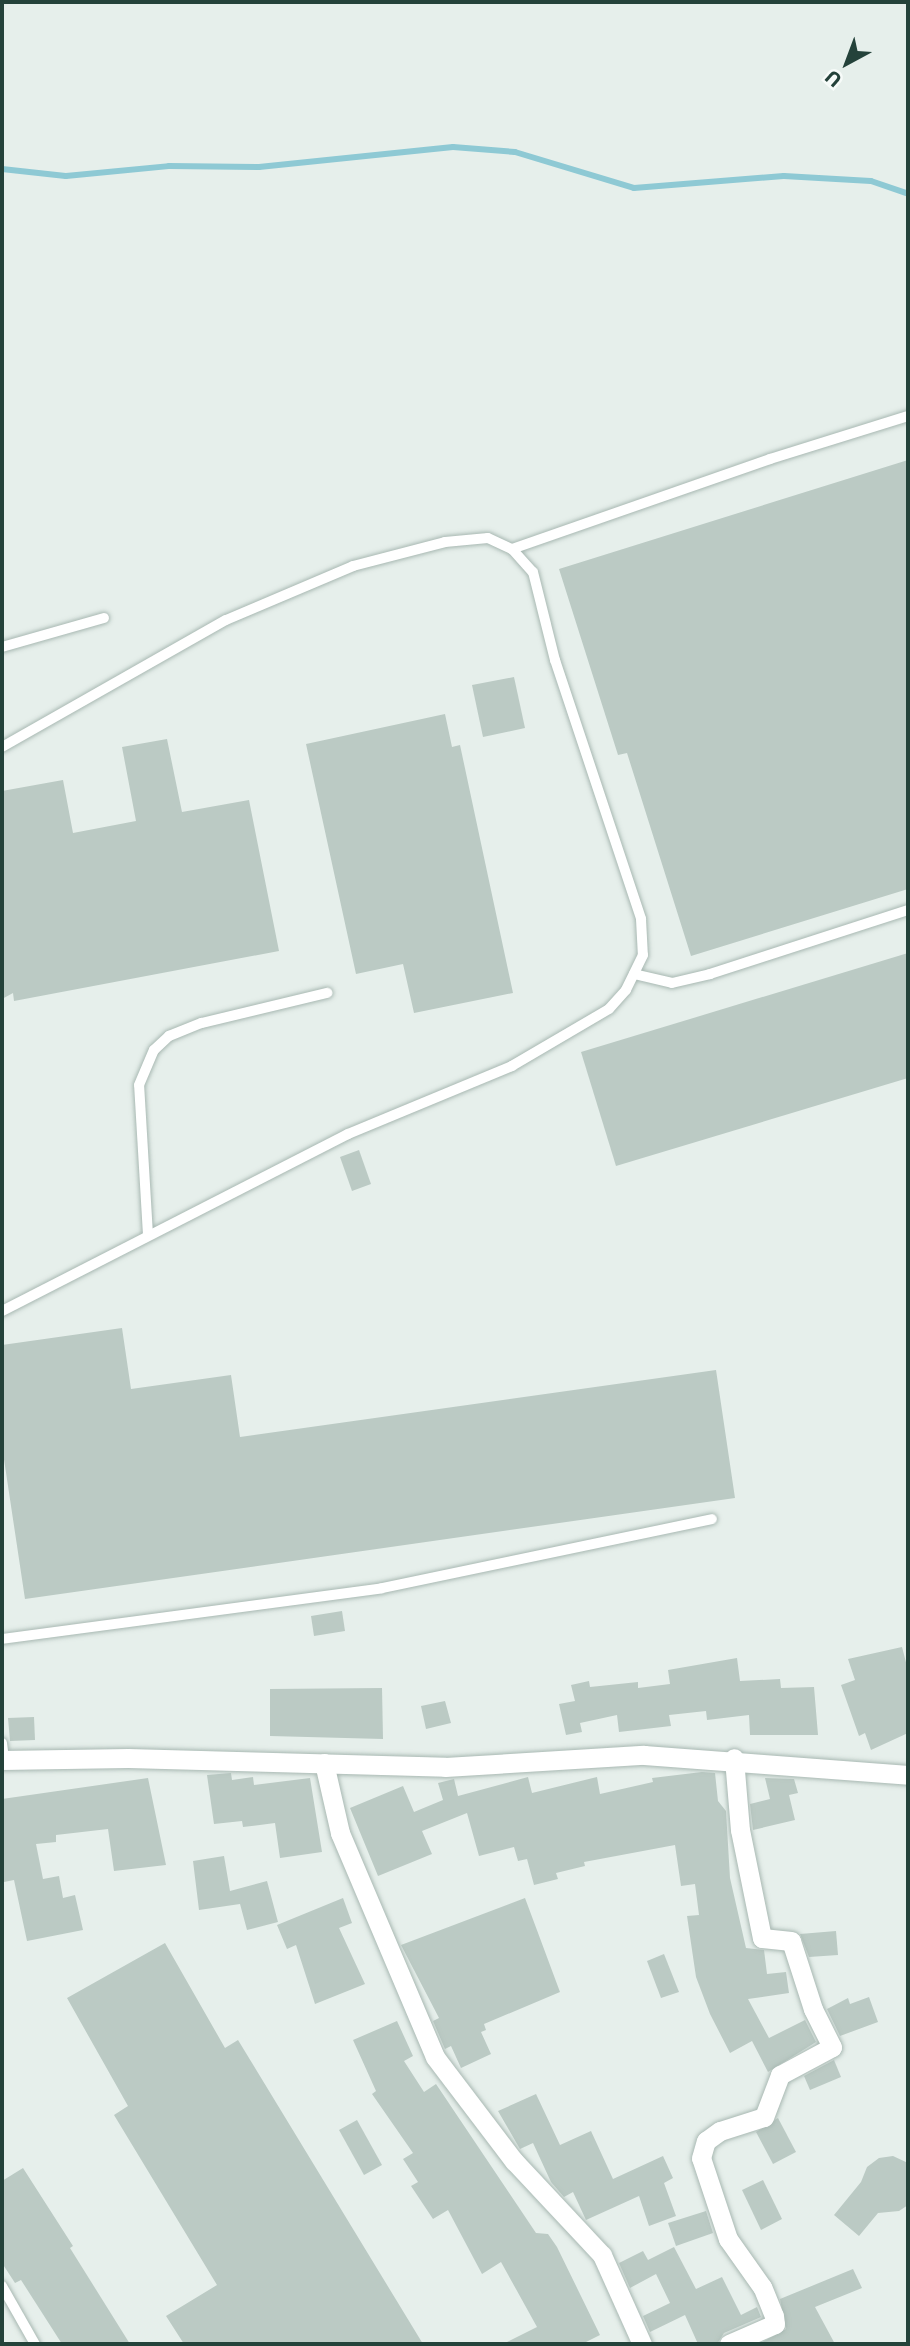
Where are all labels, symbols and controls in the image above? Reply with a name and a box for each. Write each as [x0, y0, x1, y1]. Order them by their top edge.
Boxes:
north arrow [812, 28, 882, 98]
text: U [820, 66, 846, 92]

